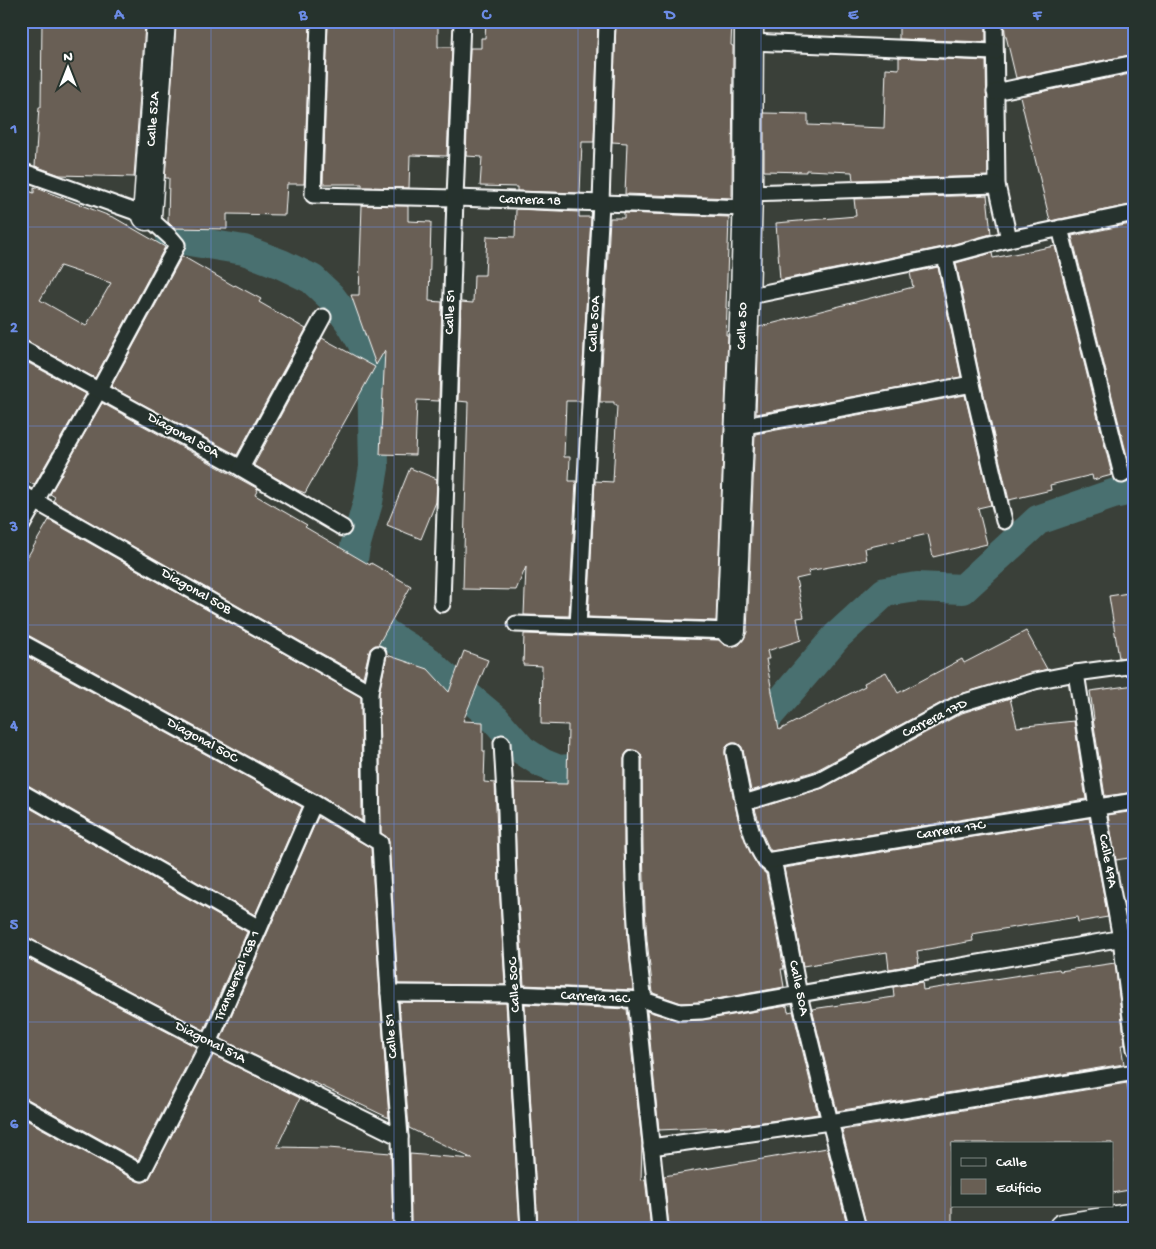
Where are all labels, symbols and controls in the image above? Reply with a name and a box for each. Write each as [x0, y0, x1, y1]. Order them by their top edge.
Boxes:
text: A [113, 7, 125, 26]
text: B [298, 7, 308, 26]
text: C [481, 7, 492, 26]
text: D [663, 7, 676, 26]
text: E [848, 7, 859, 26]
text: F [1032, 7, 1043, 26]
north arrow [42, 42, 92, 92]
text: N [63, 49, 73, 66]
street label: Calle 52A [144, 90, 164, 147]
text: 1 [10, 121, 17, 140]
street label: Carrera 18 [499, 191, 562, 211]
street label: Calle 51 [442, 289, 460, 335]
street label: Calle 50A [585, 295, 605, 352]
street label: Calle 50 [734, 302, 752, 350]
text: 2 [10, 320, 18, 339]
street label: Diagonal 50A [143, 409, 223, 463]
text: 3 [9, 519, 18, 538]
street label: Diagonal 50B [157, 565, 235, 619]
street label: Carrera 17D [900, 695, 971, 743]
street label: Diagonal 50C [163, 714, 242, 768]
text: 4 [9, 718, 18, 737]
street label: Carrera 17C [916, 817, 988, 845]
street label: Calle 49A [1094, 833, 1121, 890]
text: 5 [10, 917, 19, 936]
street label: Transversal 16B 1 [211, 928, 265, 1025]
street label: Calle 50C [505, 956, 525, 1013]
street label: Calle 50A [784, 959, 812, 1018]
street label: Carrera 16C [560, 988, 631, 1008]
street label: Calle 51 [382, 1013, 402, 1059]
street label: Diagonal 51A [171, 1017, 249, 1068]
text: 6 [10, 1116, 19, 1135]
legend [951, 1142, 1114, 1206]
text: Calle [996, 1154, 1027, 1172]
text: Edificio [996, 1180, 1042, 1198]

